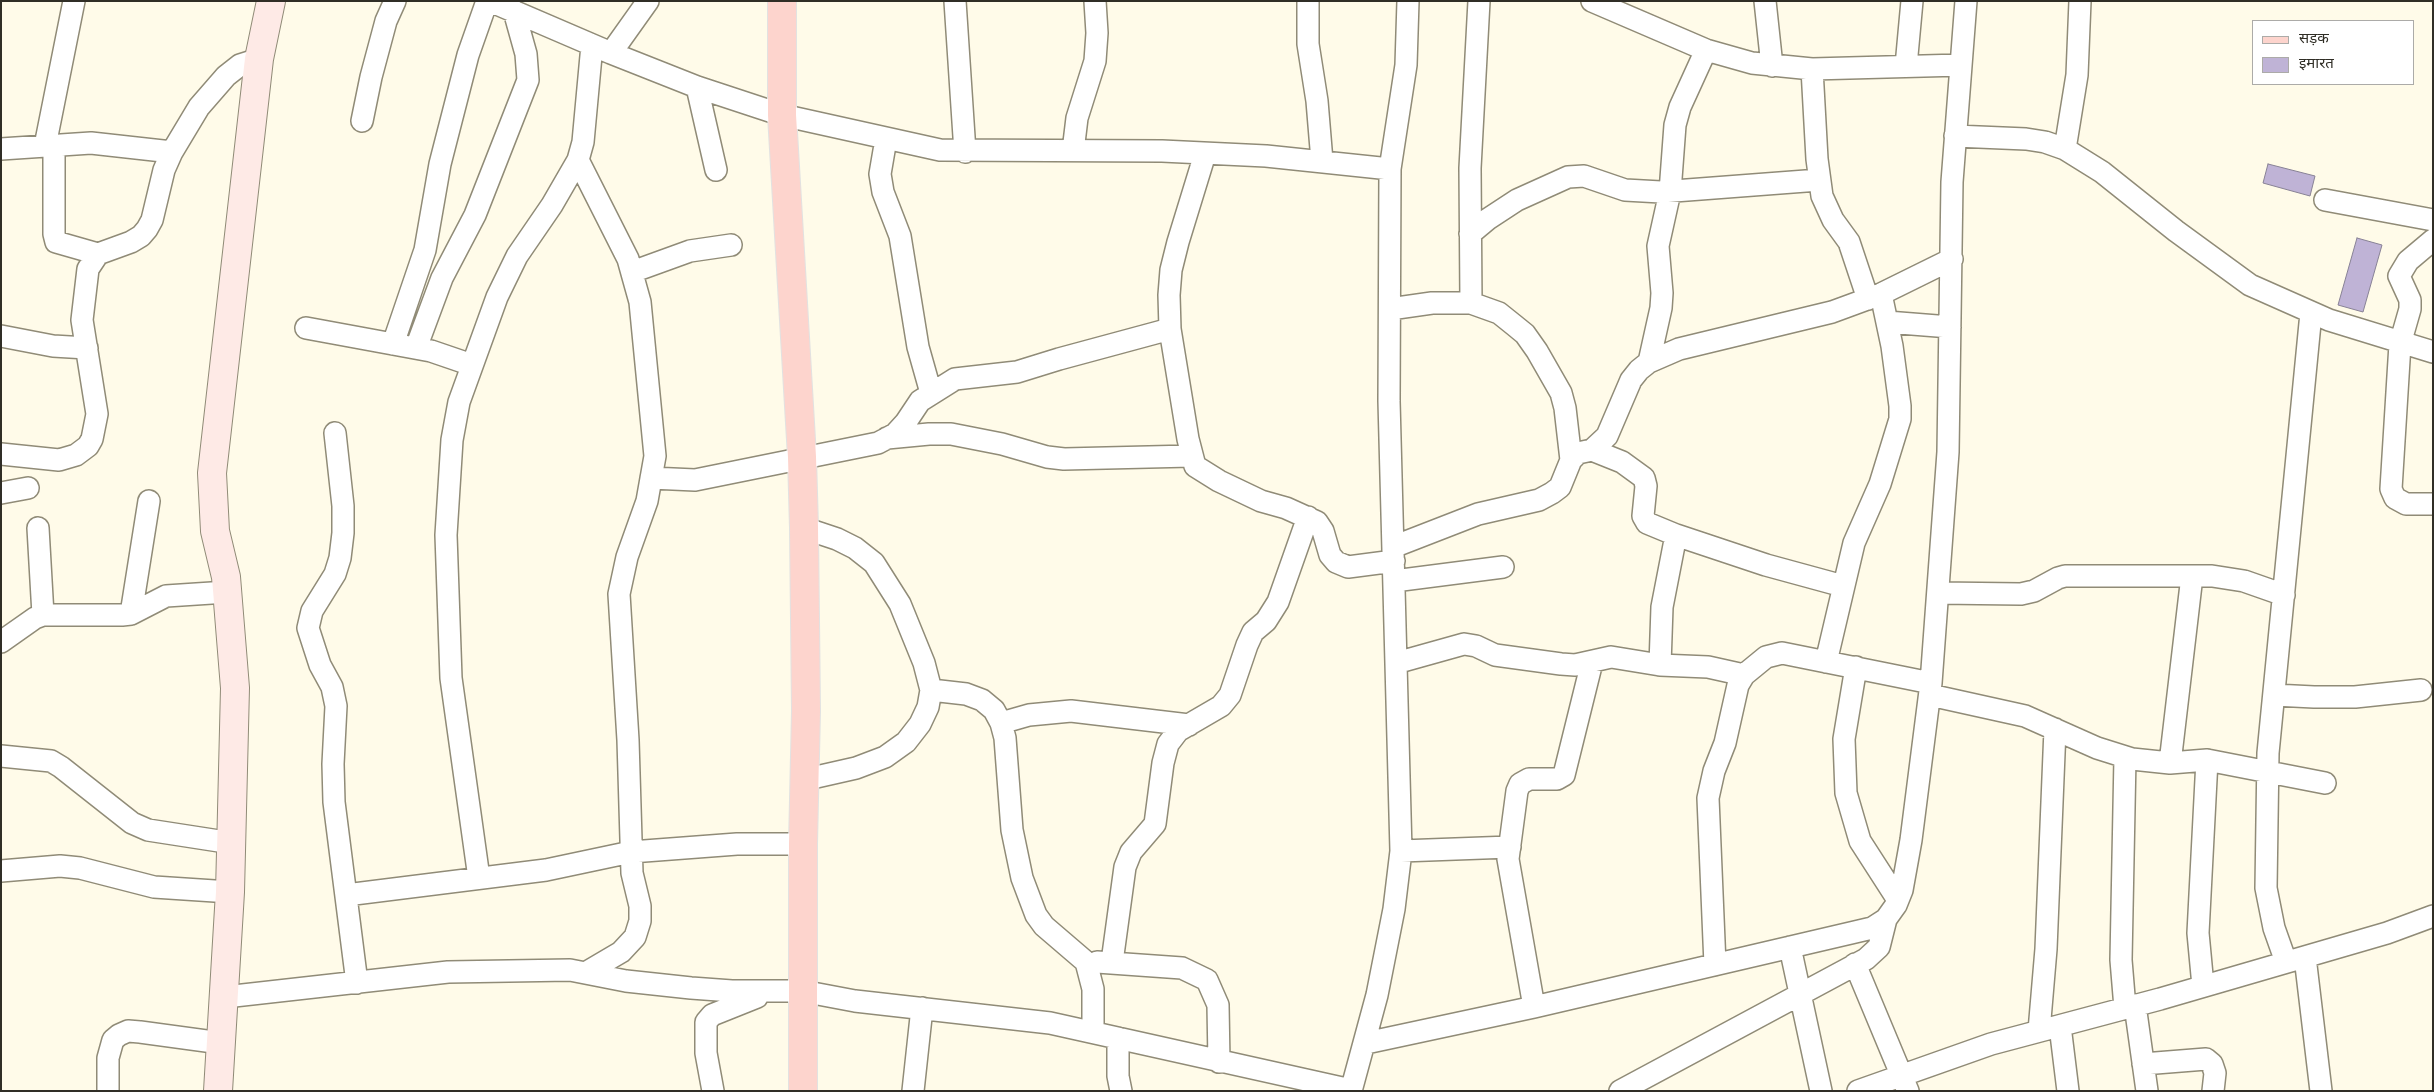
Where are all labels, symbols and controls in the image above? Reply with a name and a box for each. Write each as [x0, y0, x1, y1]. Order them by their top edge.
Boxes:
legend [2252, 20, 2414, 85]
text: सड़क [2299, 31, 2329, 46]
text: इमारत [2299, 56, 2334, 71]

